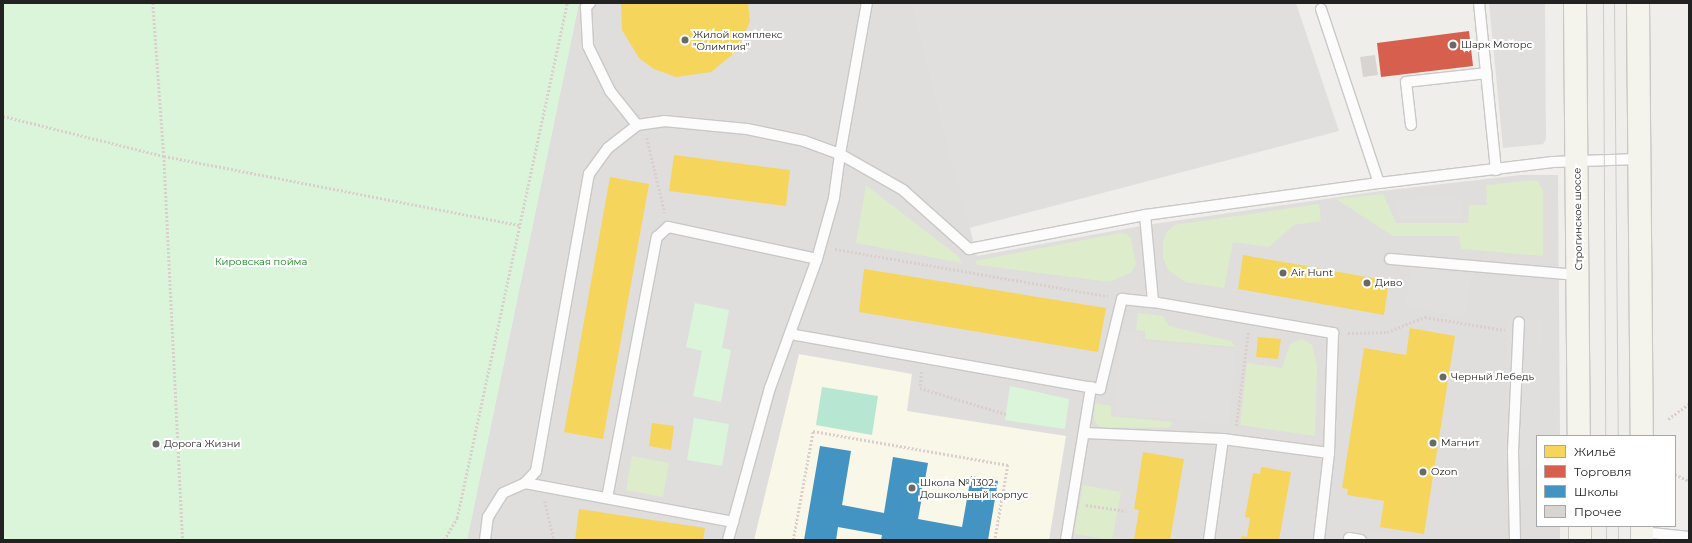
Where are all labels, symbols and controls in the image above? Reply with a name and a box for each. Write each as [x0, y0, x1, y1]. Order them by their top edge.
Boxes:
place label: Жилой комплекс "Олимпия" [693, 28, 782, 52]
marker: Жилой комплекс "Олимпия" [680, 35, 690, 45]
place label: Шарк Моторс [1461, 39, 1532, 51]
marker: Шарк Моторс [1448, 40, 1458, 50]
street label: Строгинское шоссе [1571, 168, 1585, 270]
park label: Кировская пойма [215, 256, 307, 268]
place label: Air Hunt [1291, 267, 1333, 279]
marker: Air Hunt [1278, 268, 1288, 278]
place label: Диво [1375, 277, 1402, 289]
marker: Диво [1362, 278, 1372, 288]
place label: Черный Лебедь [1451, 371, 1534, 383]
marker: Черный Лебедь [1438, 372, 1448, 382]
legend [1536, 435, 1676, 527]
place label: Магнит [1441, 437, 1480, 449]
place label: Дорога Жизни [164, 438, 240, 450]
marker: Магнит [1428, 438, 1438, 448]
marker: Дорога Жизни [151, 439, 161, 449]
text: Жильё [1574, 444, 1616, 459]
text: Торговля [1574, 464, 1631, 479]
place label: Ozon [1431, 466, 1457, 478]
marker: Ozon [1418, 467, 1428, 477]
place label: Школа № 1302. Дошкольный корпус [920, 476, 1028, 500]
marker: Школа № 1302. Дошкольный корпус [907, 483, 917, 493]
text: Школы [1574, 484, 1619, 499]
text: Прочее [1574, 504, 1622, 519]

